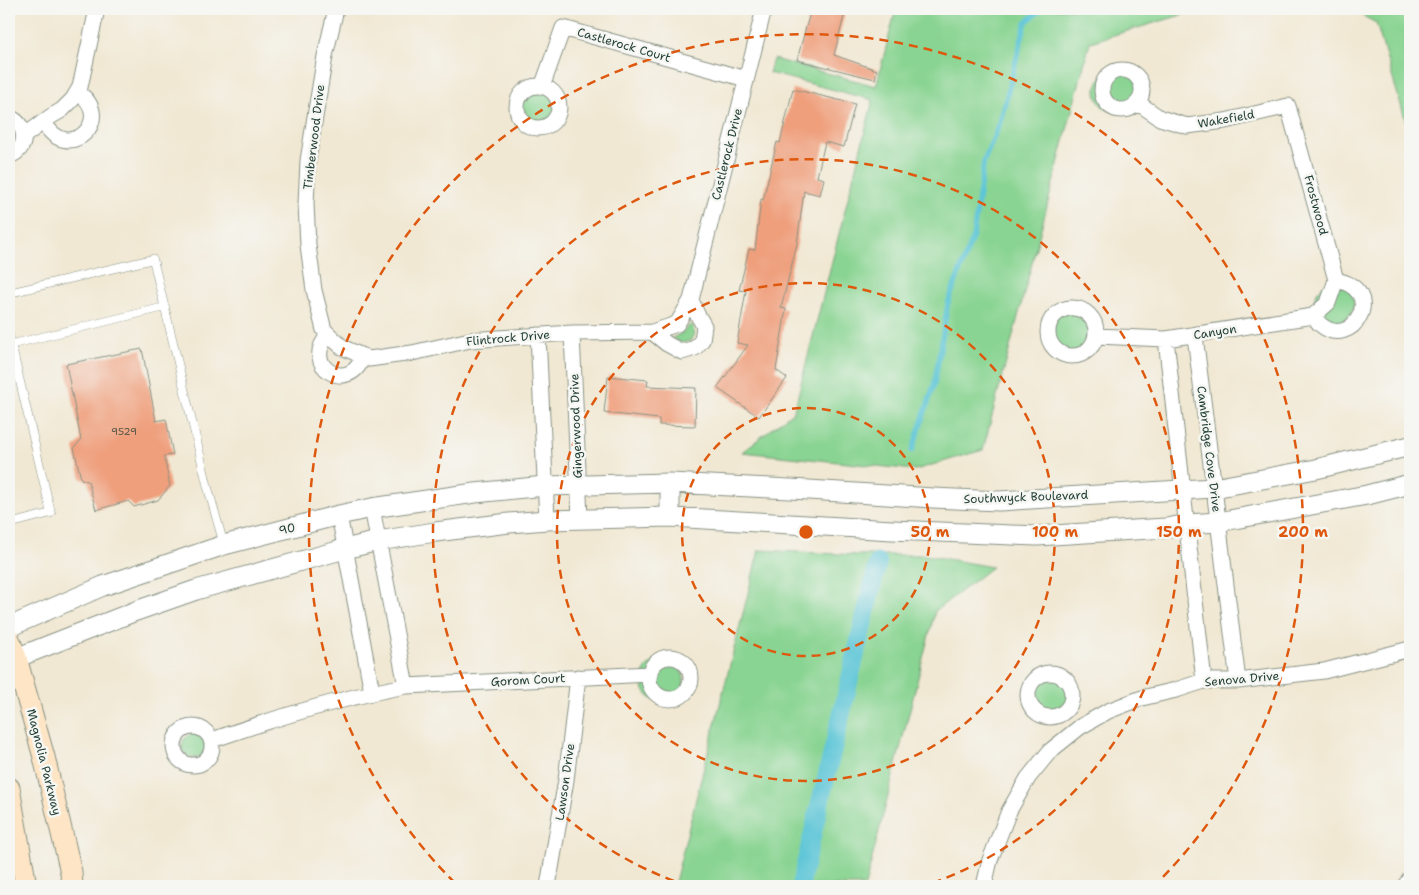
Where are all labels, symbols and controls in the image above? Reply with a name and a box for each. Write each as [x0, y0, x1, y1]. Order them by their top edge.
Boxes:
street label: Castlerock Court [575, 24, 673, 66]
street label: Timberwood Drive [300, 83, 328, 191]
street label: Castlerock Drive [708, 106, 746, 202]
street label: Wakefield [1196, 106, 1256, 132]
street label: Frostwood [1300, 173, 1332, 237]
street label: Canyon [1192, 321, 1238, 343]
street label: Flintrock Drive [465, 326, 551, 350]
street label: Gingerwood Drive [566, 373, 586, 479]
street label: Cambridge Cove Drive [1193, 385, 1225, 513]
house number: 9529 [111, 425, 137, 438]
street label: Southwyck Boulevard [963, 487, 1089, 507]
street label: 90 [277, 519, 297, 539]
text: 50 m [911, 522, 950, 542]
text: 100 m [1032, 522, 1078, 542]
text: 150 m [1156, 522, 1202, 542]
text: 200 m [1278, 522, 1328, 542]
centre of rings [797, 523, 815, 541]
street label: Senova Drive [1204, 668, 1280, 690]
street label: Gorom Court [490, 670, 566, 690]
street label: Magnolia Parkway [23, 707, 65, 817]
street label: Lawson Drive [552, 742, 578, 822]

